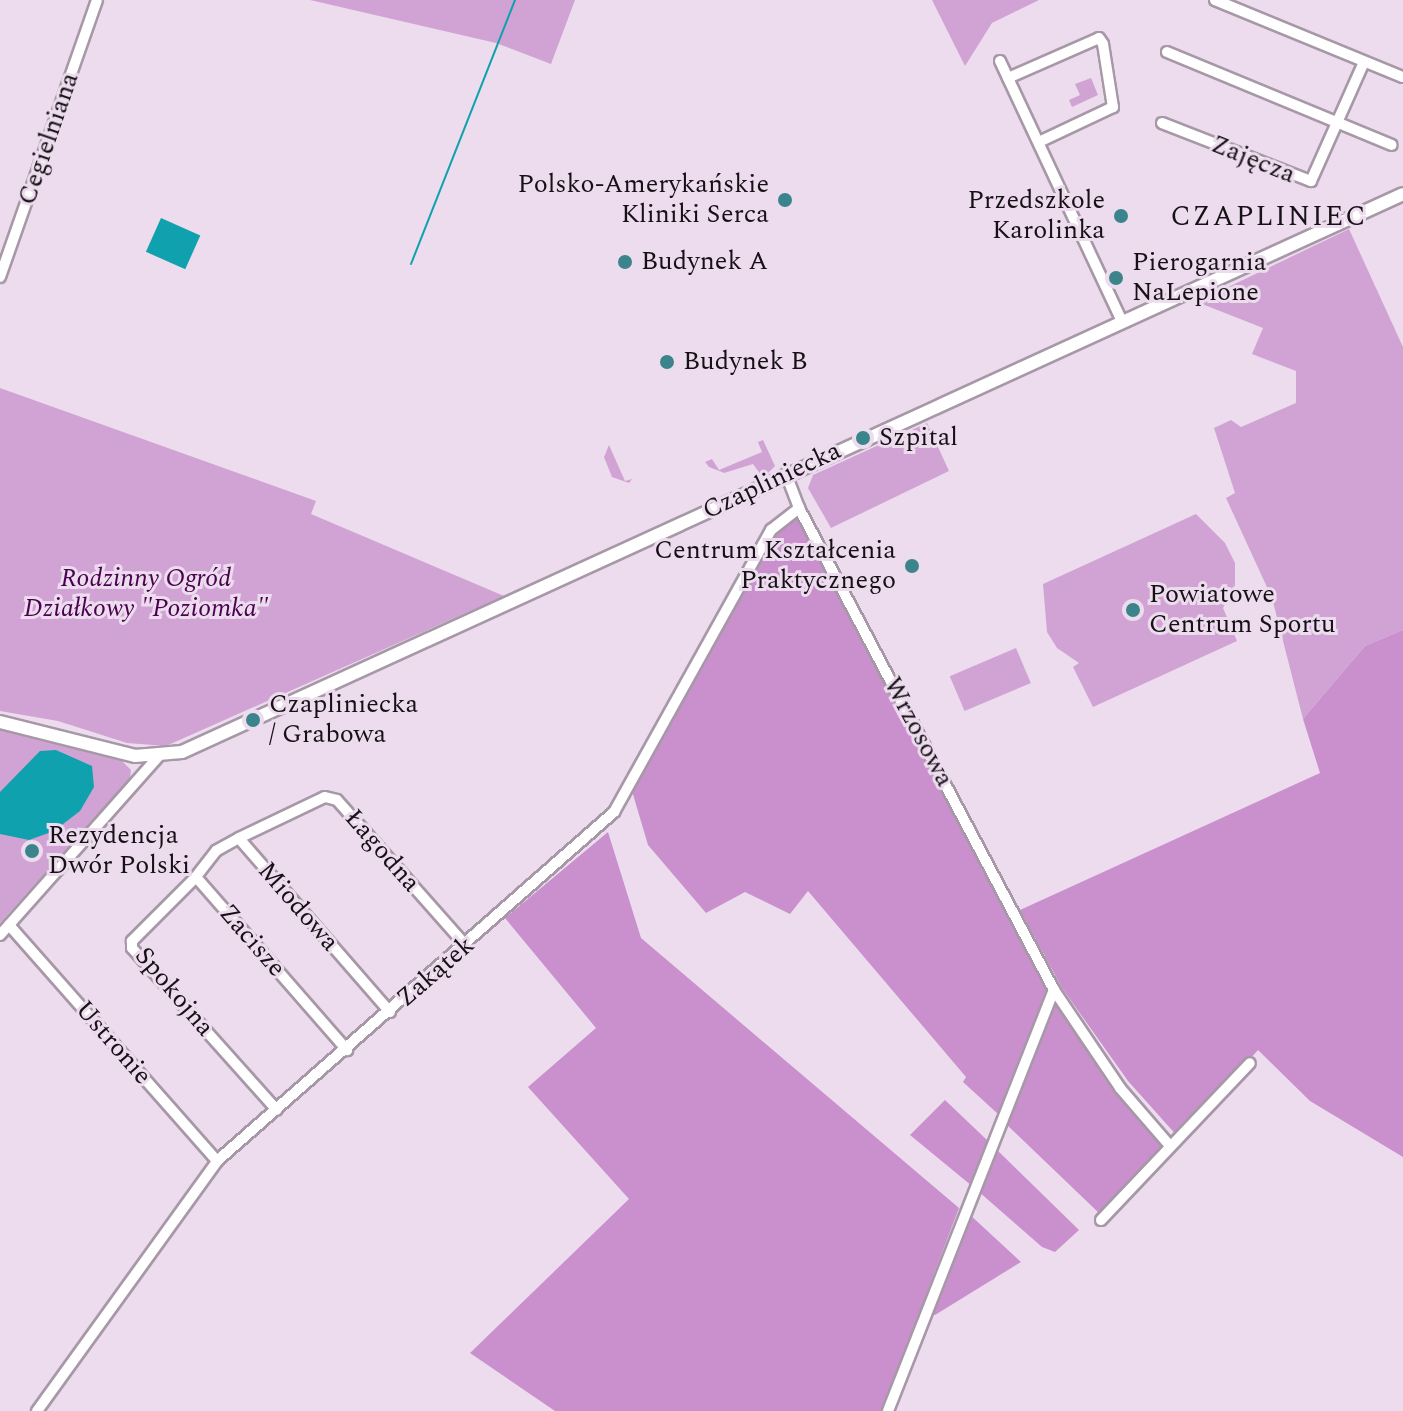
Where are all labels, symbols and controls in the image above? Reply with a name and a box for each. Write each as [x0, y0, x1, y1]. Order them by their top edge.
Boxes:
street label: Cegielniana [12, 69, 86, 209]
street label: Zajęcza [1206, 129, 1300, 191]
place label: Polsko-Amerykańskie Kliniki Serca [518, 169, 769, 230]
place label: Przedszkole Karolinka [967, 185, 1105, 246]
marker: Polsko-Amerykańskie Kliniki Serca [776, 191, 794, 209]
district label: CZAPLINIEC [1171, 200, 1367, 234]
marker: Przedszkole Karolinka [1112, 207, 1130, 225]
place label: Budynek A [641, 246, 768, 278]
place label: Pierogarnia NaLepione [1132, 247, 1266, 308]
marker: Budynek A [616, 253, 634, 271]
marker: Pierogarnia NaLepione [1107, 269, 1125, 287]
place label: Budynek B [683, 346, 808, 378]
marker: Budynek B [658, 353, 676, 371]
place label: Szpital [879, 422, 958, 454]
marker: Szpital [854, 429, 872, 447]
street label: Czapliniecka [698, 435, 846, 527]
place label: Centrum Kształcenia Praktycznego [654, 535, 896, 596]
marker: Centrum Kształcenia Praktycznego [903, 557, 921, 575]
park label: Rodzinny Ogród Działkowy "Poziomka" [24, 563, 268, 624]
place label: Powiatowe Centrum Sportu [1149, 579, 1336, 640]
marker: Powiatowe Centrum Sportu [1124, 601, 1142, 619]
street label: Wrzosowa [876, 672, 960, 792]
place label: Czapliniecka / Grabowa [269, 689, 418, 750]
marker: Czapliniecka / Grabowa [244, 711, 262, 729]
street label: Łagodna [338, 803, 426, 899]
place label: Rezydencja Dwór Polski [48, 820, 190, 882]
marker: Rezydencja Dwór Polski [23, 842, 41, 860]
street label: Miodowa [251, 856, 345, 958]
street label: Zacisze [212, 898, 292, 984]
street label: Zakątek [391, 930, 481, 1014]
street label: Spokojna [128, 941, 220, 1043]
street label: Ustronie [68, 995, 158, 1091]

